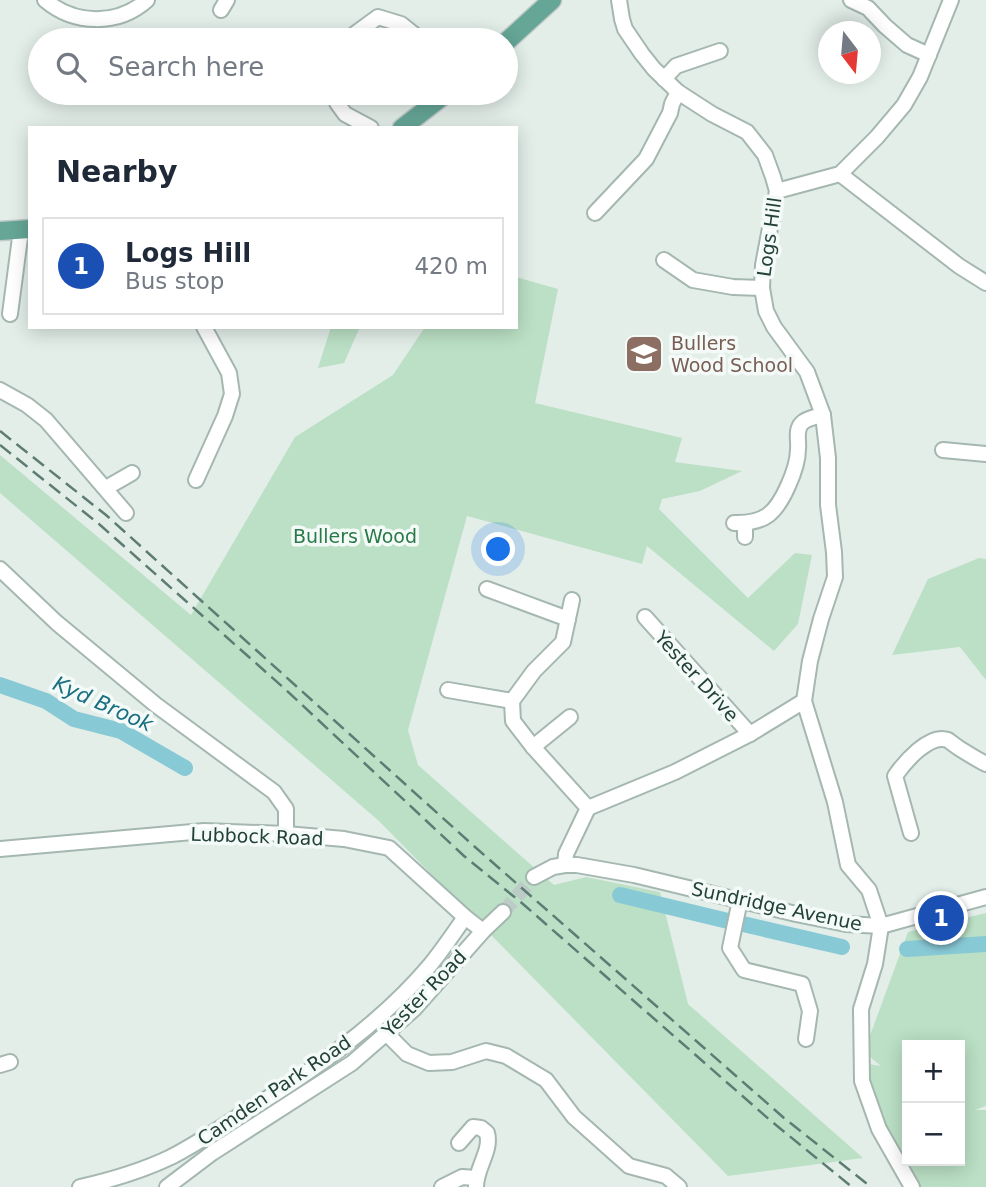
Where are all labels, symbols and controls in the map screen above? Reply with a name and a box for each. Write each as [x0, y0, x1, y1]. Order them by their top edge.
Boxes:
north arrow [818, 21, 881, 84]
search box [28, 28, 518, 105]
icon: search [52, 48, 90, 86]
text: Search here [108, 52, 264, 82]
text: Nearby [56, 154, 178, 189]
street label: Logs Hill [753, 196, 785, 278]
text: Logs Hill [125, 238, 251, 268]
text: 1 [73, 253, 89, 279]
text: 420 m [414, 253, 488, 279]
text: Bus stop [125, 268, 224, 294]
place label: Bullers Wood School [671, 332, 793, 376]
school or university icon: Bullers Wood School [623, 333, 665, 375]
park label: Bullers Wood [293, 525, 417, 547]
your location [481, 532, 515, 566]
street label: Yester Drive [650, 625, 743, 726]
water label: Kyd Brook [49, 671, 157, 737]
street label: Lubbock Road [190, 823, 324, 849]
street label: Sundridge Avenue [690, 877, 864, 935]
pin: 1 [918, 892, 964, 944]
street label: Yester Road [377, 945, 471, 1041]
street label: Camden Park Road [193, 1031, 355, 1149]
map controls [902, 1040, 965, 1166]
button: + [902, 1040, 965, 1103]
button: − [902, 1103, 965, 1166]

